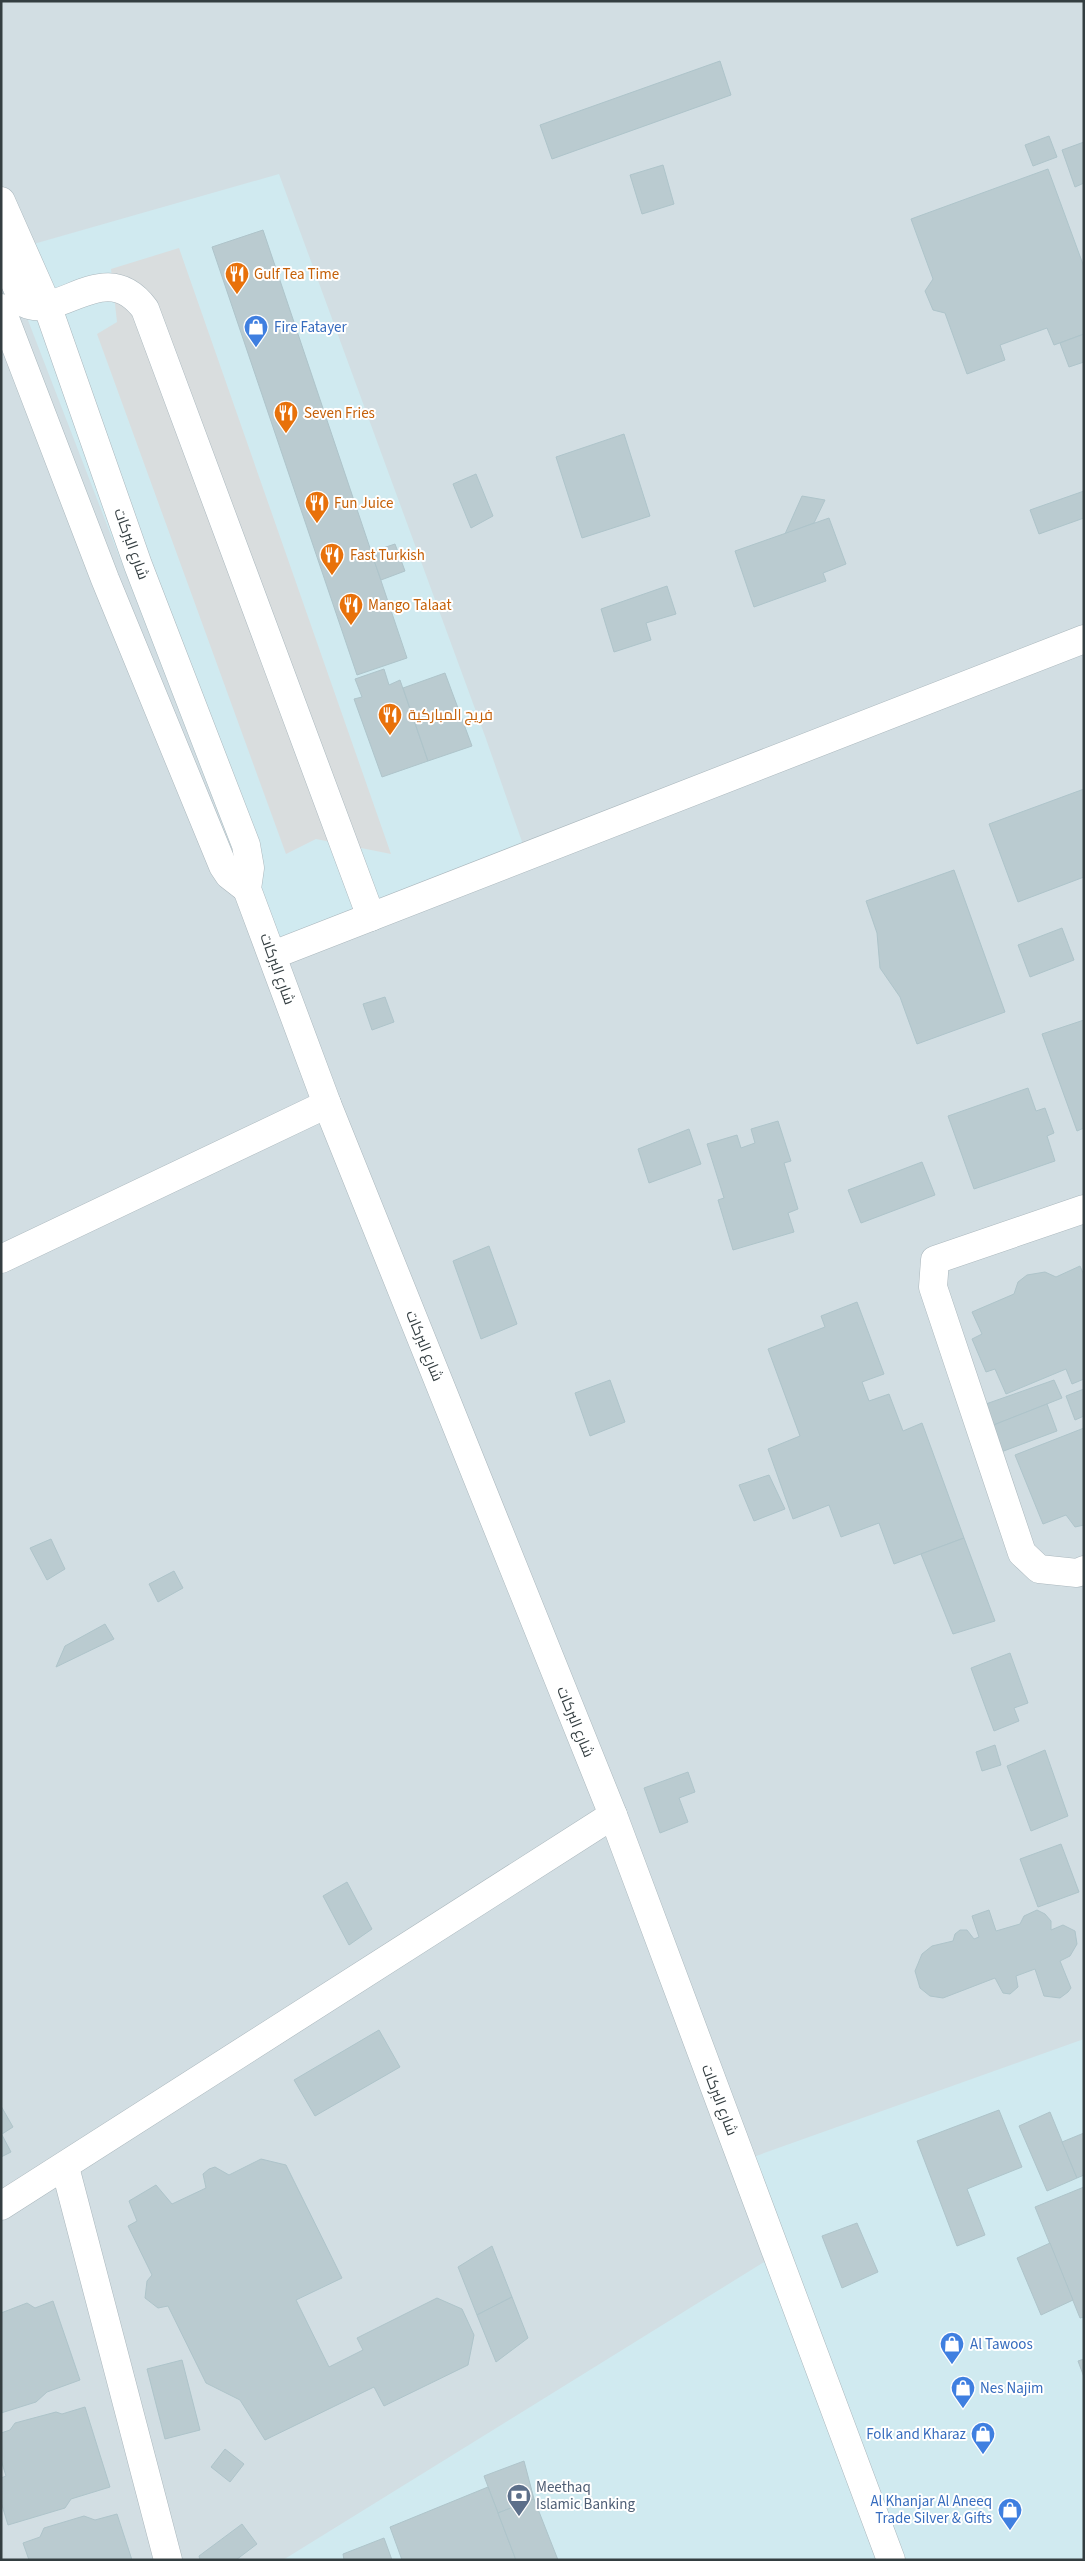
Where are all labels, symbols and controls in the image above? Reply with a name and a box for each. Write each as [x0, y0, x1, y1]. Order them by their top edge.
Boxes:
restaurant icon: Gulf Tea Time [224, 261, 250, 295]
place label: Gulf Tea Time [254, 264, 339, 285]
shop icon: Fire Fatayer [243, 314, 269, 348]
place label: Fire Fatayer [274, 317, 348, 338]
restaurant icon: Seven Fries [273, 400, 299, 434]
place label: Seven Fries [304, 403, 375, 424]
restaurant icon: Fun Juice [304, 490, 330, 524]
place label: Fun Juice [334, 493, 394, 514]
street label: شارع البركات [108, 505, 154, 583]
restaurant icon: Fast Turkish [319, 542, 345, 576]
place label: Fast Turkish [350, 545, 425, 566]
restaurant icon: Mango Talaat [338, 592, 364, 626]
place label: Mango Talaat [368, 595, 451, 616]
restaurant icon: فريج المباركية [377, 702, 403, 736]
place label: فريج المباركية [408, 705, 493, 726]
street label: شارع البركات [254, 930, 300, 1008]
street label: شارع البركات [400, 1307, 448, 1385]
street label: شارع البركات [551, 1683, 599, 1761]
street label: شارع البركات [696, 2061, 742, 2139]
shop icon: Al Tawoos [939, 2331, 965, 2365]
place label: Al Tawoos [970, 2334, 1033, 2355]
shop icon: Nes Najim [950, 2375, 976, 2409]
place label: Nes Najim [980, 2378, 1044, 2399]
shop icon: Folk and Kharaz [970, 2421, 996, 2455]
place label: Folk and Kharaz [866, 2424, 966, 2445]
place label: Meethaq Islamic Banking [536, 2477, 635, 2515]
bank icon: Meethaq Islamic Banking [506, 2483, 532, 2517]
place label: Al Khanjar Al Aneeq Trade Silver & Gifts [870, 2491, 992, 2529]
shop icon: Al Khanjar Al Aneeq Trade Silver & Gifts [997, 2497, 1023, 2531]

